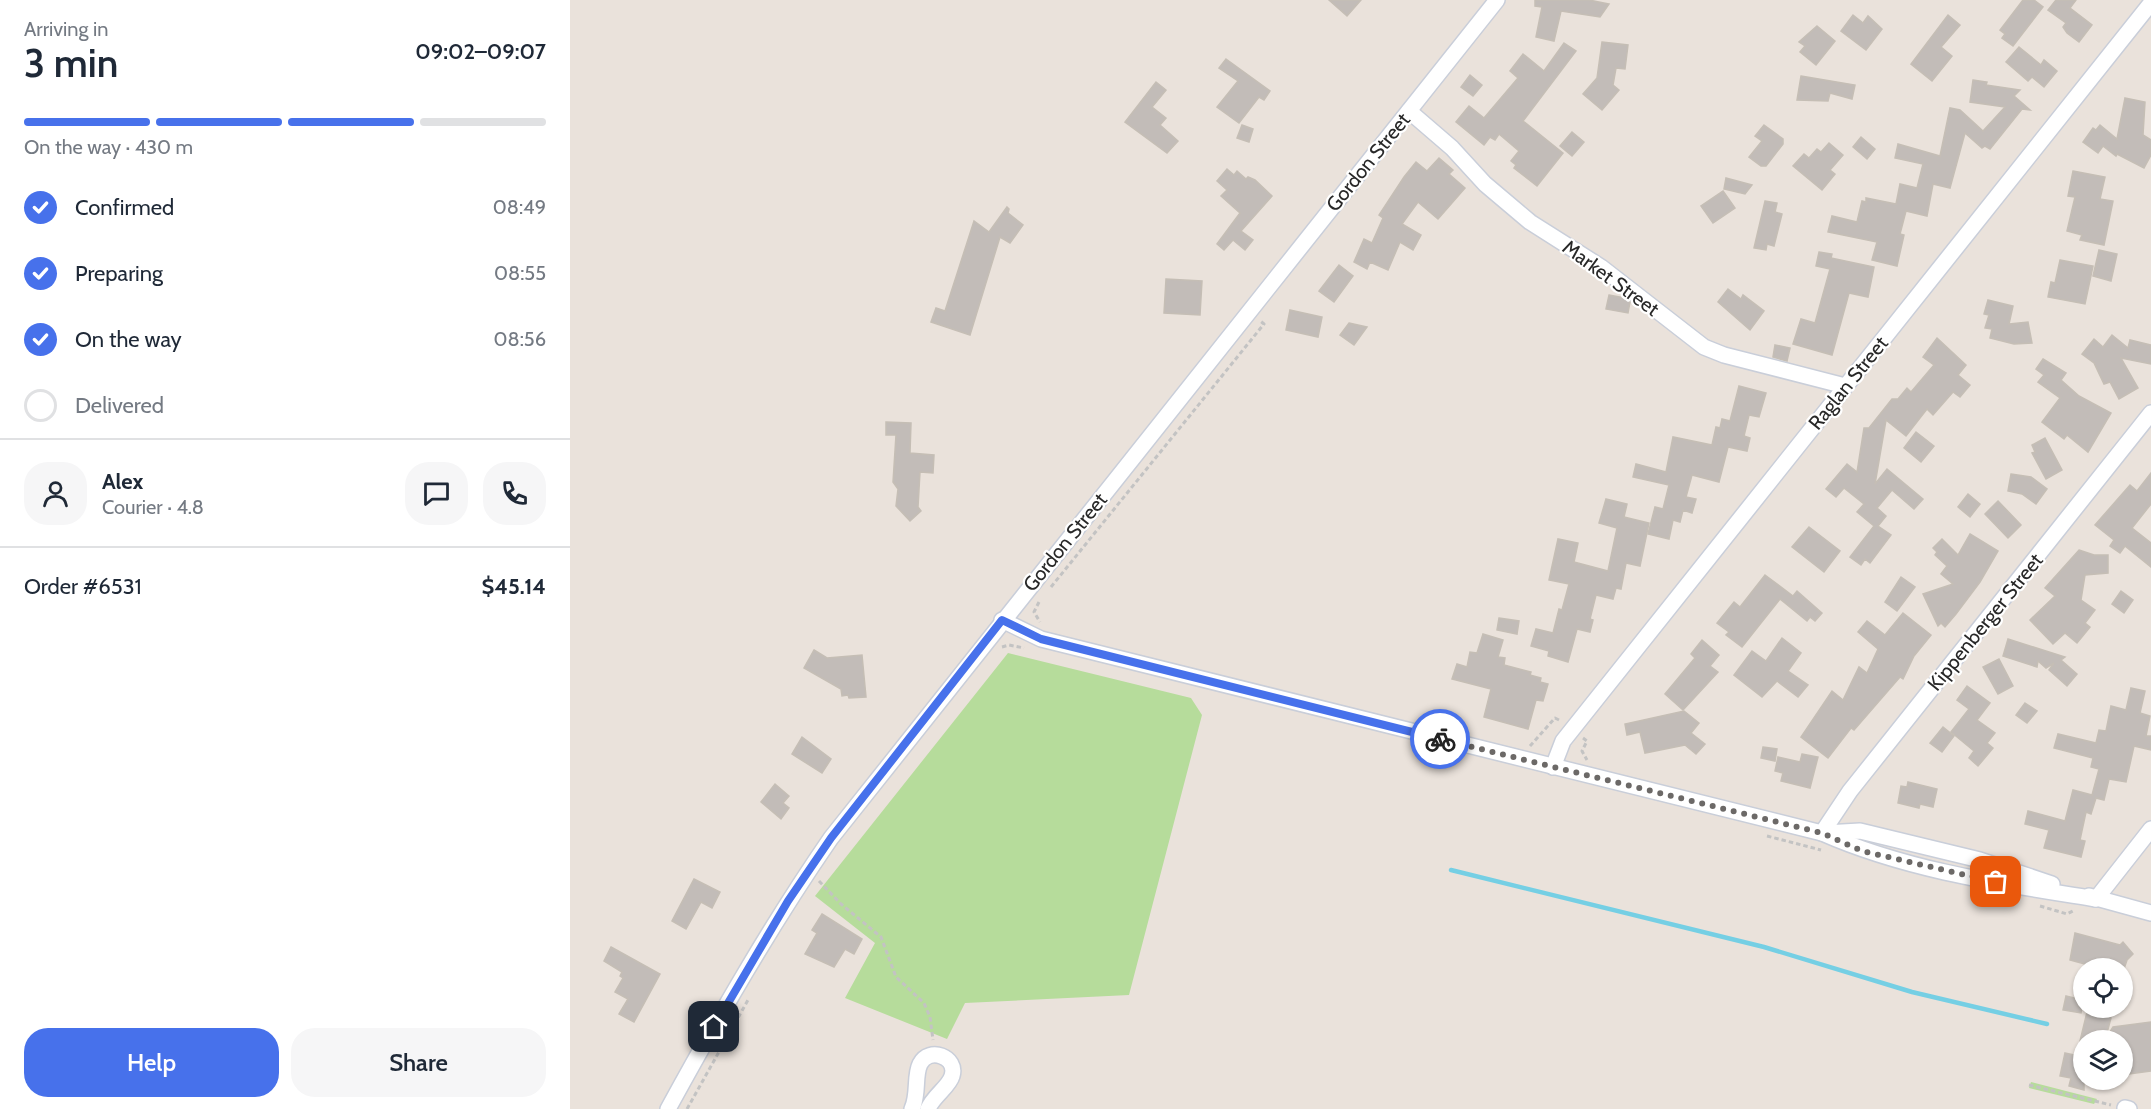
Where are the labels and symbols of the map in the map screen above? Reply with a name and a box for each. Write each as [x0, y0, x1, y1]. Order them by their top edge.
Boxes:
street label: Gordon Street [1321, 108, 1415, 216]
street label: Market Street [1558, 235, 1664, 321]
street label: Raglan Street [1803, 331, 1893, 434]
street label: Gordon Street [1018, 488, 1112, 596]
street label: Kippenberger Street [1922, 548, 2048, 695]
courier [1410, 709, 1470, 769]
pin [1970, 856, 2021, 907]
pin [688, 1001, 739, 1052]

